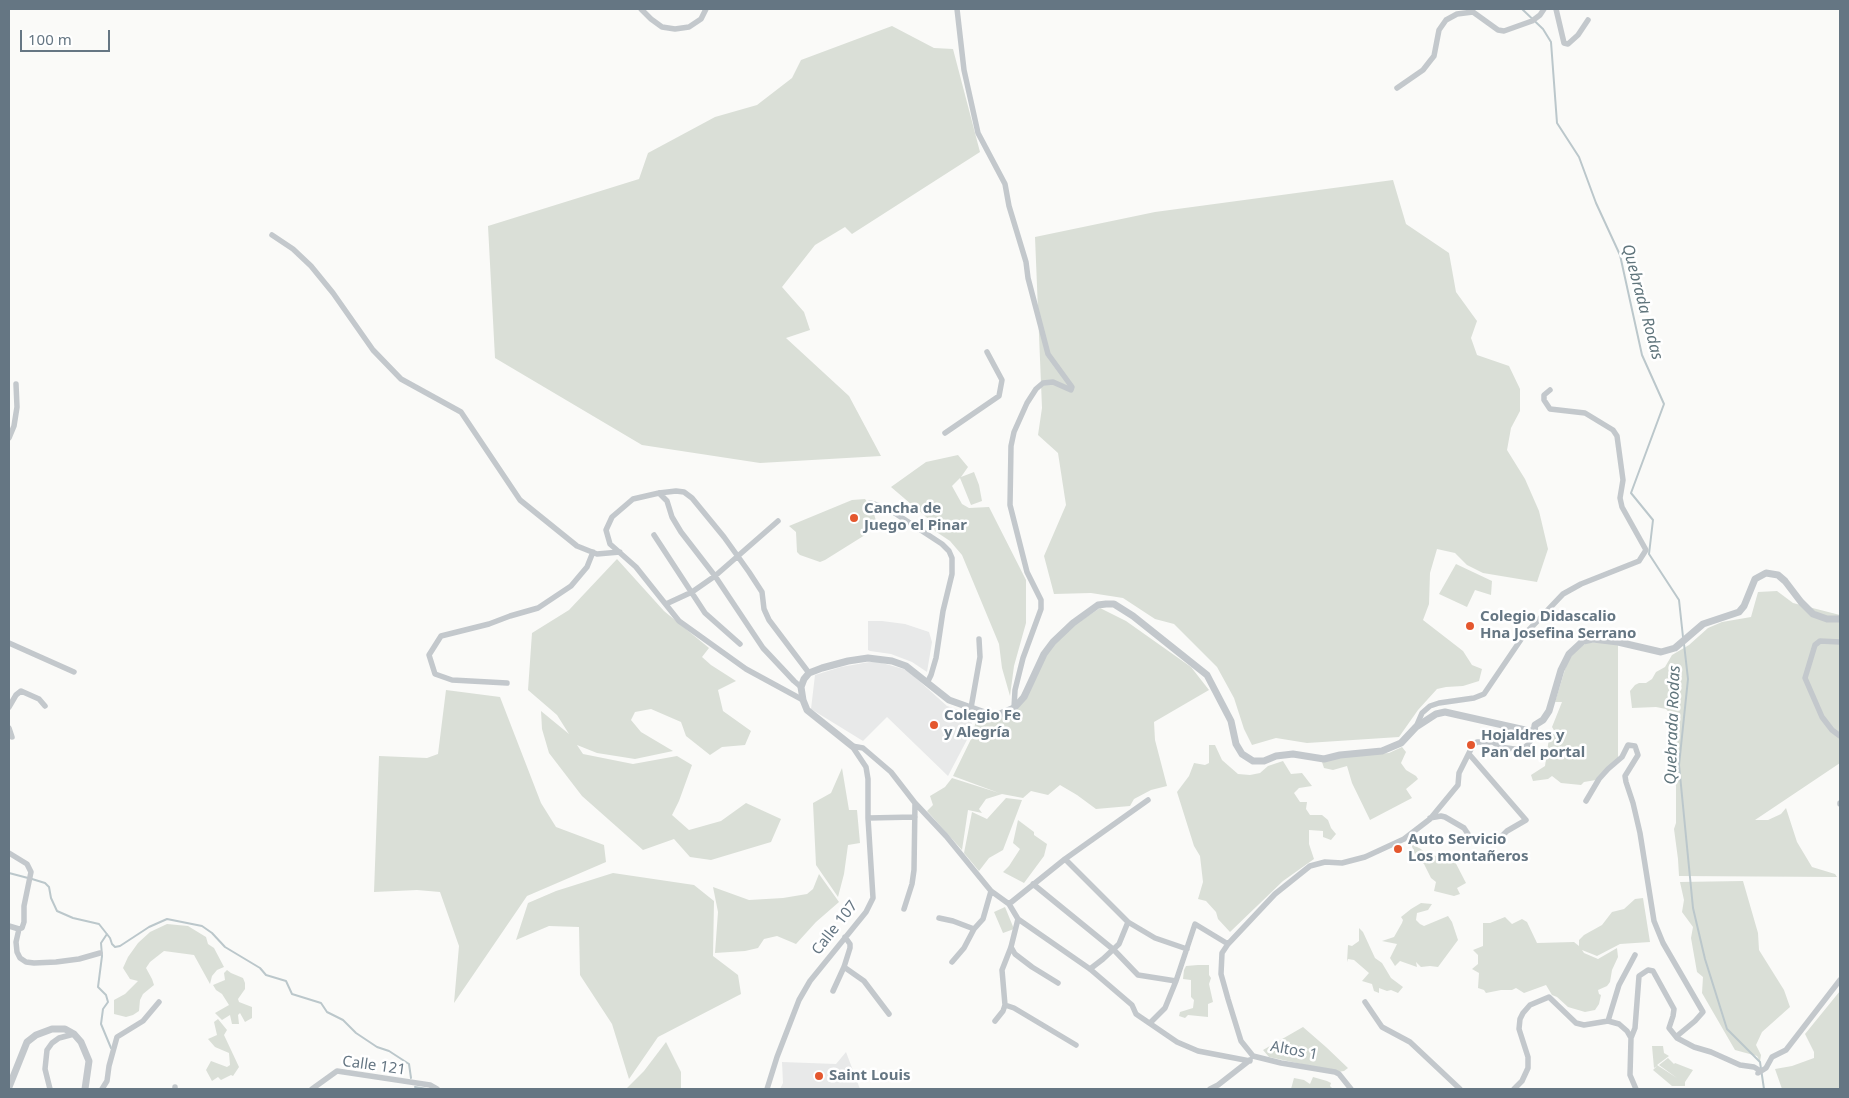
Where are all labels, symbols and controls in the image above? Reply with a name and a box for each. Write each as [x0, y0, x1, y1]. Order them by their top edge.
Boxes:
scale bar [22, 20, 112, 52]
text: 100 m [28, 29, 72, 49]
water label: Quebrada Rodas [1617, 242, 1667, 362]
place label: Cancha de Juego el Pinar [864, 500, 967, 535]
marker: Cancha de Juego el Pinar [848, 512, 860, 524]
place label: Colegio Didascalio Hna Josefina Serrano [1480, 608, 1636, 643]
marker: Colegio Didascalio Hna Josefina Serrano [1464, 620, 1476, 632]
water label: Quebrada Rodas [1661, 665, 1685, 785]
place label: Colegio Fe y Alegría [944, 707, 1021, 742]
marker: Colegio Fe y Alegría [928, 719, 940, 731]
place label: Hojaldres y Pan del portal [1481, 727, 1585, 762]
marker: Hojaldres y Pan del portal [1465, 739, 1477, 751]
place label: Auto Servicio Los montañeros [1408, 831, 1528, 866]
marker: Auto Servicio Los montañeros [1392, 843, 1404, 855]
street label: Calle 107 [808, 897, 862, 959]
street label: Altos 1 [1269, 1038, 1319, 1064]
street label: Calle 121 [341, 1053, 407, 1079]
place label: Saint Louis [829, 1067, 910, 1085]
marker: Saint Louis [813, 1070, 825, 1082]

